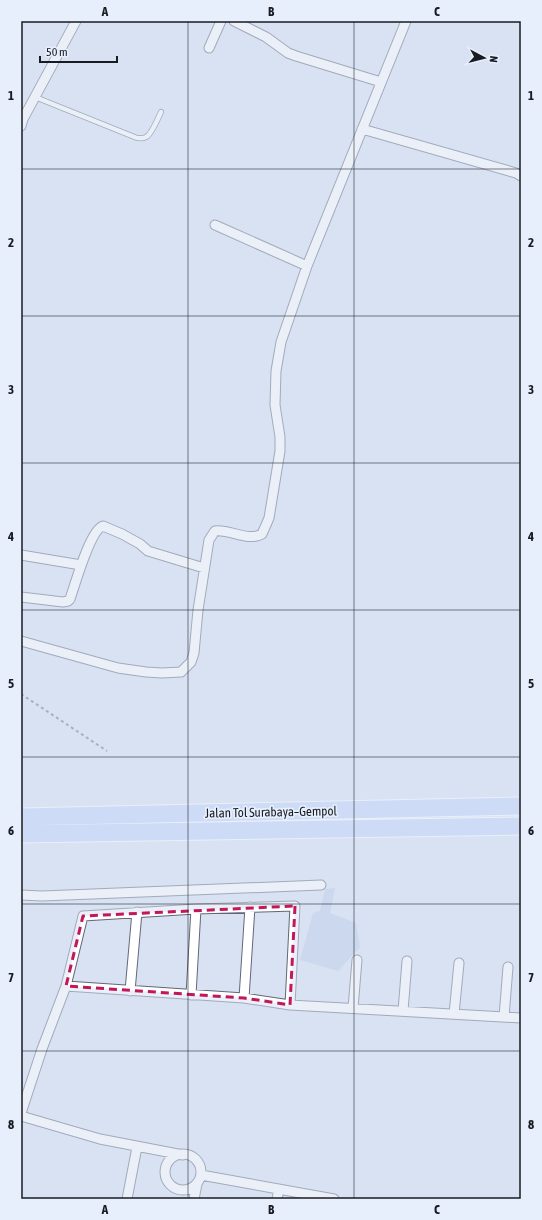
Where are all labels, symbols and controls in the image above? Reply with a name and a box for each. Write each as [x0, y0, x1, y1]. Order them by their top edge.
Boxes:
text: A [101, 4, 109, 19]
text: B [268, 4, 275, 19]
text: C [434, 4, 440, 19]
scale bar [40, 38, 117, 64]
north arrow [464, 38, 504, 78]
text: 50 m [46, 45, 68, 59]
text: N [488, 55, 500, 63]
text: 1 [8, 88, 14, 103]
text: 1 [528, 88, 534, 103]
text: 2 [8, 235, 14, 250]
text: 2 [528, 235, 534, 250]
text: 3 [8, 382, 14, 397]
text: 3 [528, 382, 534, 397]
text: 4 [7, 529, 14, 544]
text: 4 [527, 529, 534, 544]
text: 5 [8, 676, 14, 691]
text: 5 [528, 676, 534, 691]
street label: Jalan Tol Surabaya–Gempol [205, 803, 338, 821]
text: 6 [8, 823, 14, 838]
text: 6 [528, 823, 534, 838]
text: 7 [8, 970, 14, 985]
text: 7 [528, 970, 534, 985]
text: 8 [8, 1117, 14, 1132]
text: 8 [528, 1117, 534, 1132]
text: A [101, 1202, 109, 1217]
text: B [268, 1202, 275, 1217]
text: C [434, 1202, 440, 1217]

